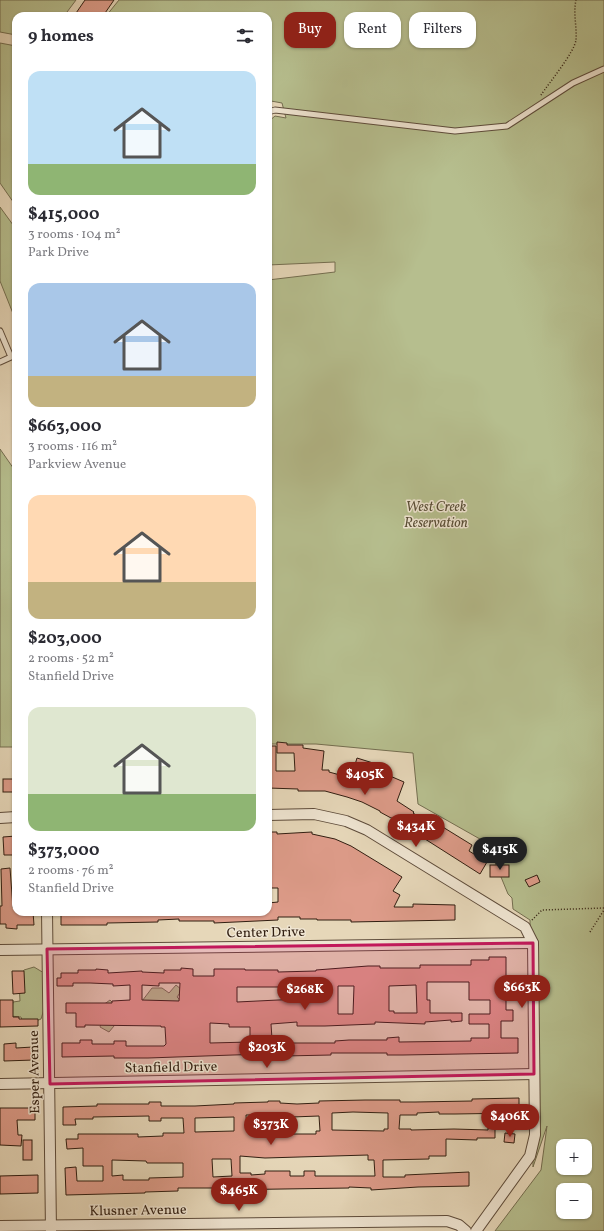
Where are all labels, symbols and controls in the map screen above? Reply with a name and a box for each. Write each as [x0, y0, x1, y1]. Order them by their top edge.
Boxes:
chip: Buy [284, 12, 336, 48]
chip: Rent [344, 12, 401, 48]
chip: Filters [409, 12, 476, 48]
text: 9 homes [28, 25, 94, 48]
icon: filters [234, 25, 256, 47]
icon: home [106, 97, 178, 169]
text: $415,000 [28, 203, 99, 226]
text: 3 rooms · 104 m² [28, 226, 121, 244]
text: Park Drive [28, 244, 89, 262]
icon: home [106, 309, 178, 381]
text: $663,000 [28, 415, 101, 438]
text: 3 rooms · 116 m² [28, 438, 117, 456]
text: Parkview Avenue [28, 456, 126, 474]
park label: West Creek Reservation [404, 498, 468, 533]
icon: home [106, 521, 178, 593]
text: $203,000 [28, 627, 102, 650]
text: 2 rooms · 52 m² [28, 650, 114, 668]
text: Stanfield Drive [28, 668, 114, 686]
icon: home [106, 733, 178, 805]
pin: $405K [337, 762, 393, 796]
text: $405K [346, 766, 384, 784]
pin: $434K [388, 814, 444, 848]
text: $434K [397, 818, 435, 836]
pin: $415K [472, 837, 528, 871]
text: $373,000 [28, 839, 99, 862]
text: $415K [482, 841, 518, 859]
text: 2 rooms · 76 m² [28, 862, 113, 880]
text: Stanfield Drive [28, 880, 114, 898]
street label: Center Drive [227, 923, 306, 943]
pin: $663K [494, 975, 550, 1009]
pin: $268K [277, 977, 333, 1011]
text: $663K [503, 979, 541, 997]
text: $268K [286, 981, 324, 999]
street label: Esper Avenue [25, 1030, 45, 1114]
pin: $203K [239, 1035, 295, 1069]
text: $203K [248, 1039, 286, 1057]
street label: Stanfield Drive [125, 1058, 218, 1078]
pin: $406K [482, 1104, 538, 1138]
text: $406K [490, 1108, 530, 1126]
pin: $373K [243, 1112, 299, 1146]
text: $373K [253, 1116, 289, 1134]
map controls [556, 1139, 592, 1219]
button: + [556, 1139, 592, 1175]
pin: $465K [211, 1178, 267, 1212]
text: $465K [220, 1182, 258, 1200]
button: − [556, 1183, 592, 1219]
street label: Klusner Avenue [89, 1201, 187, 1221]

